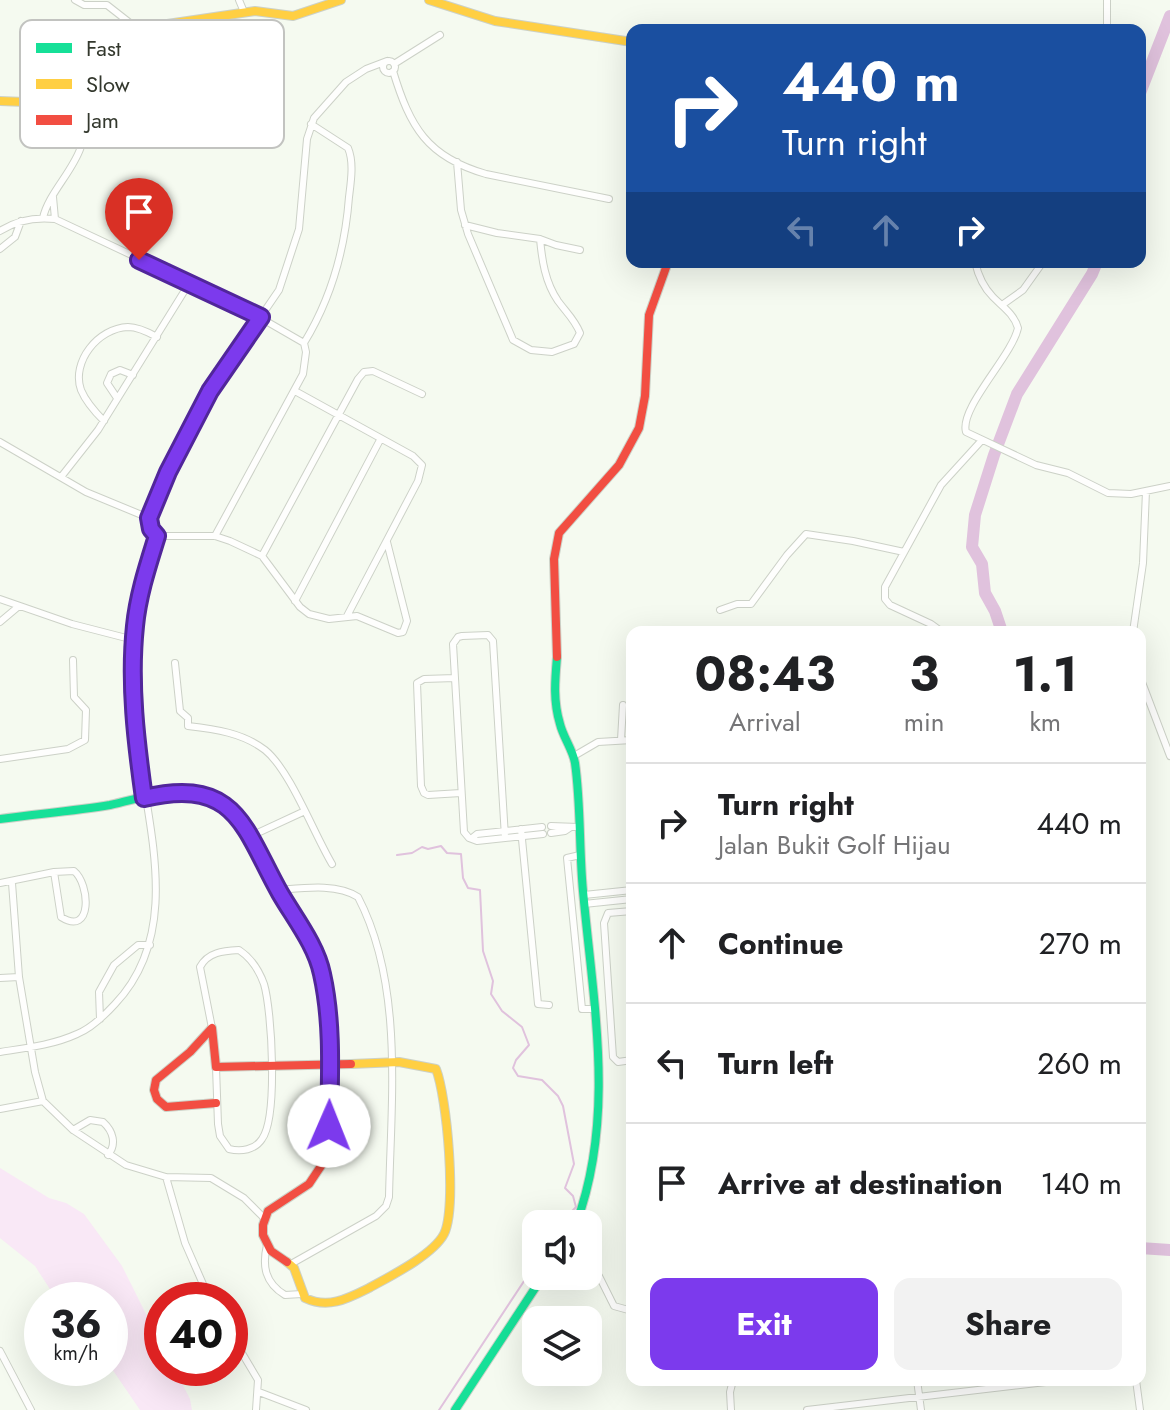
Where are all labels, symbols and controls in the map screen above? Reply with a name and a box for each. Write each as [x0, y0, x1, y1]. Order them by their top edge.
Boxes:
legend [20, 20, 284, 148]
text: Fast [86, 32, 122, 64]
text: 440 m [782, 41, 960, 122]
icon: right [650, 56, 754, 160]
text: Slow [86, 68, 130, 100]
text: Jam [83, 104, 119, 136]
text: Turn right [782, 116, 927, 168]
pin [105, 178, 173, 260]
icon: arrive [117, 190, 161, 234]
icon: left [780, 208, 824, 252]
icon: ahead [864, 208, 908, 252]
icon: right [948, 208, 992, 252]
text: 08:43 [695, 640, 835, 709]
text: 3 [909, 640, 939, 709]
text: 1.1 [1013, 640, 1077, 709]
text: Arrival [729, 703, 801, 741]
text: min [904, 703, 945, 741]
text: km [1029, 703, 1061, 741]
text: Turn right [718, 783, 854, 826]
icon: right [650, 801, 694, 845]
text: 440 m [1037, 802, 1122, 845]
text: Jalan Bukit Golf Hijau [718, 826, 951, 864]
icon: ahead [650, 921, 694, 965]
text: Continue [718, 922, 844, 965]
text: 270 m [1039, 922, 1122, 965]
icon: left [650, 1041, 694, 1085]
text: Turn left [718, 1042, 833, 1085]
text: 260 m [1037, 1042, 1122, 1085]
position arrow [287, 1084, 371, 1168]
icon: arrive [650, 1161, 694, 1205]
text: Arrive at destination [718, 1162, 1003, 1205]
text: 140 m [1041, 1162, 1122, 1205]
map controls [522, 1210, 602, 1386]
button: sound [522, 1210, 602, 1290]
button: Exit [650, 1278, 878, 1370]
button: Share [894, 1278, 1122, 1370]
speed limit sign: 40 [144, 1282, 248, 1386]
text: 36 [50, 1295, 102, 1353]
button: layers [522, 1306, 602, 1386]
text: km/h [53, 1339, 99, 1368]

